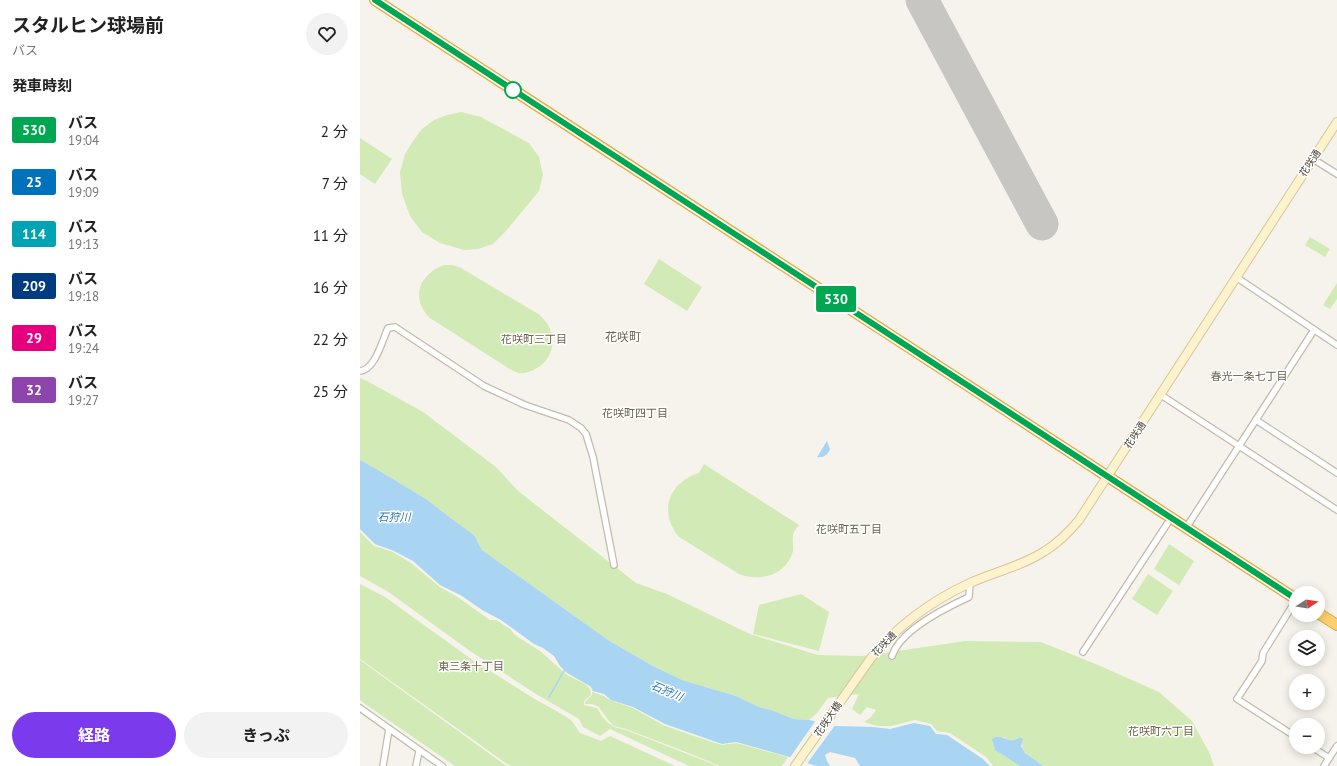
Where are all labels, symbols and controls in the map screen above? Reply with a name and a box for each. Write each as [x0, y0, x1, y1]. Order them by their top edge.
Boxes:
text: スタルヒン球場前 [12, 13, 164, 37]
button: heart [306, 13, 348, 55]
text: バス [12, 42, 38, 59]
text: 発車時刻 [12, 76, 72, 95]
unlabelled marker [504, 81, 522, 99]
text: バス [68, 113, 98, 132]
text: 530 [22, 121, 46, 139]
text: 2 分 [321, 122, 348, 141]
text: 19:04 [68, 132, 99, 149]
street label: 花咲通 [1296, 147, 1324, 179]
text: バス [68, 165, 98, 184]
text: 25 [26, 173, 42, 191]
text: 7 分 [322, 174, 348, 193]
text: 19:09 [68, 184, 99, 201]
text: バス [68, 217, 98, 236]
text: 114 [22, 225, 46, 243]
text: 11 分 [313, 226, 348, 245]
text: 19:13 [68, 236, 99, 253]
text: バス [68, 269, 98, 288]
text: 209 [22, 277, 46, 295]
text: 16 分 [313, 278, 348, 297]
line badge: 530 [813, 286, 859, 312]
text: 19:18 [68, 288, 99, 305]
text: 530 [824, 290, 848, 308]
text: バス [68, 321, 98, 340]
text: 29 [26, 329, 42, 347]
district label: 花咲町 [605, 329, 641, 344]
text: 22 分 [313, 330, 348, 349]
district label: 花咲町三丁目 [501, 332, 567, 346]
text: 19:24 [68, 340, 99, 357]
district label: 春光一条七丁目 [1211, 369, 1288, 383]
text: バス [68, 373, 98, 392]
text: 32 [26, 381, 42, 399]
text: 25 分 [313, 382, 348, 401]
text: 19:27 [68, 392, 99, 409]
district label: 花咲町四丁目 [602, 406, 668, 420]
street label: 花咲通 [1121, 419, 1149, 451]
water label: 石狩川 [378, 510, 411, 524]
district label: 花咲町五丁目 [816, 522, 882, 536]
north arrow [1289, 586, 1325, 622]
map controls [1289, 586, 1325, 754]
street label: 花咲通 [869, 629, 899, 659]
button: layers [1289, 630, 1325, 666]
district label: 東三条十丁目 [438, 659, 504, 673]
button: + [1289, 674, 1325, 710]
water label: 石狩川 [649, 678, 686, 704]
street label: 花咲大橋 [811, 699, 845, 739]
button: 経路 [12, 712, 176, 758]
button: きっぷ [184, 712, 348, 758]
button: − [1289, 718, 1325, 754]
district label: 花咲町六丁目 [1128, 724, 1194, 738]

